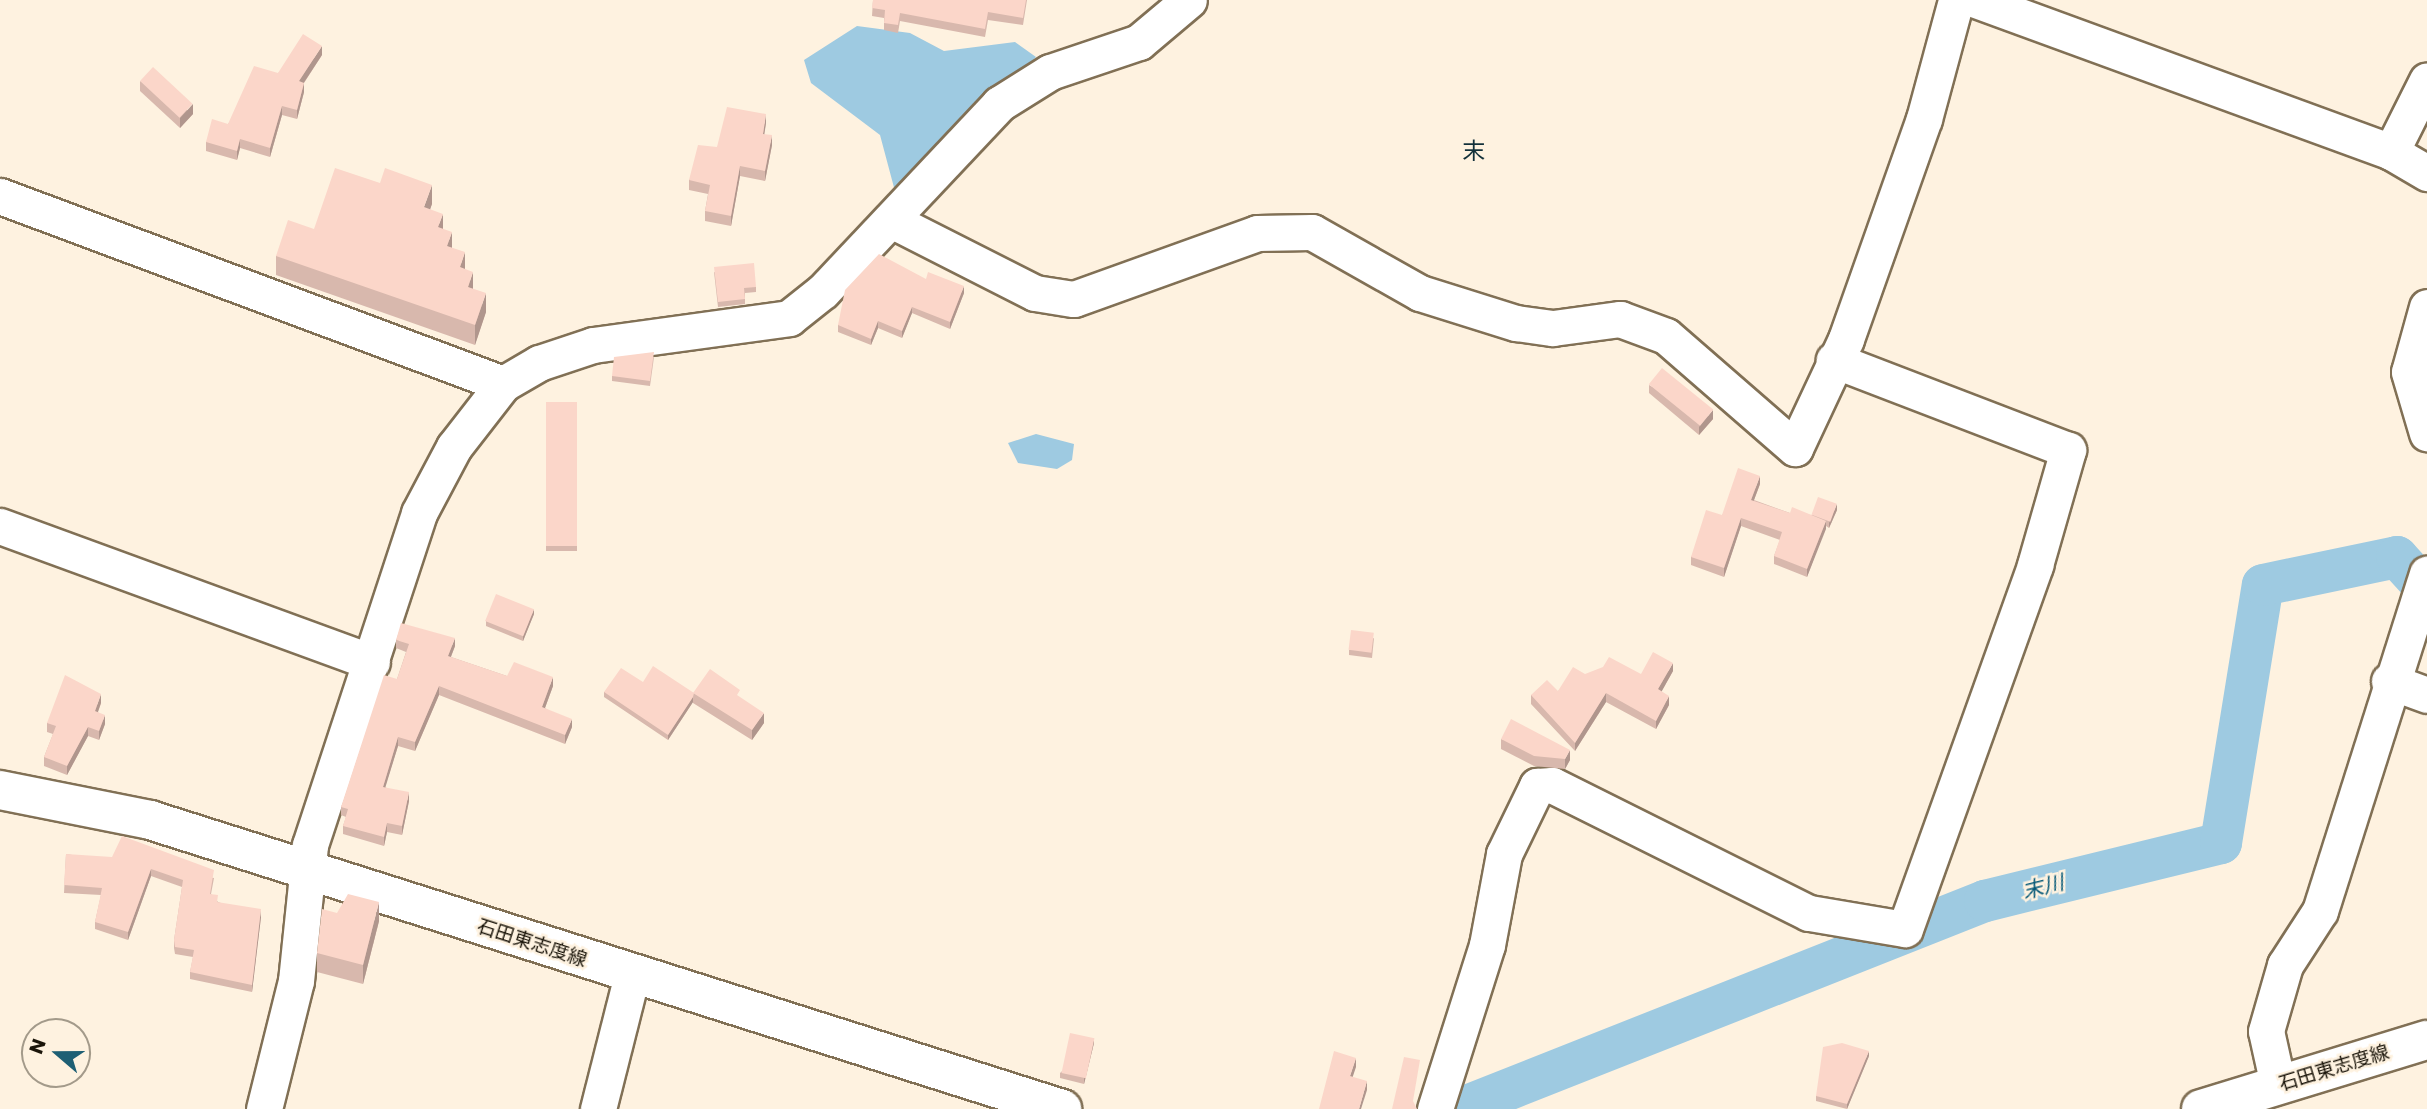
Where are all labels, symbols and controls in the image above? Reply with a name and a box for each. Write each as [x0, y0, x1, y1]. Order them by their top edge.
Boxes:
district label: 末 [1463, 137, 1485, 165]
water label: 末川 [2020, 870, 2066, 904]
street label: 石田東志度線 [474, 915, 590, 971]
north arrow [21, 1018, 91, 1088]
text: N [23, 1035, 53, 1058]
street label: 石田東志度線 [2276, 1040, 2392, 1096]

